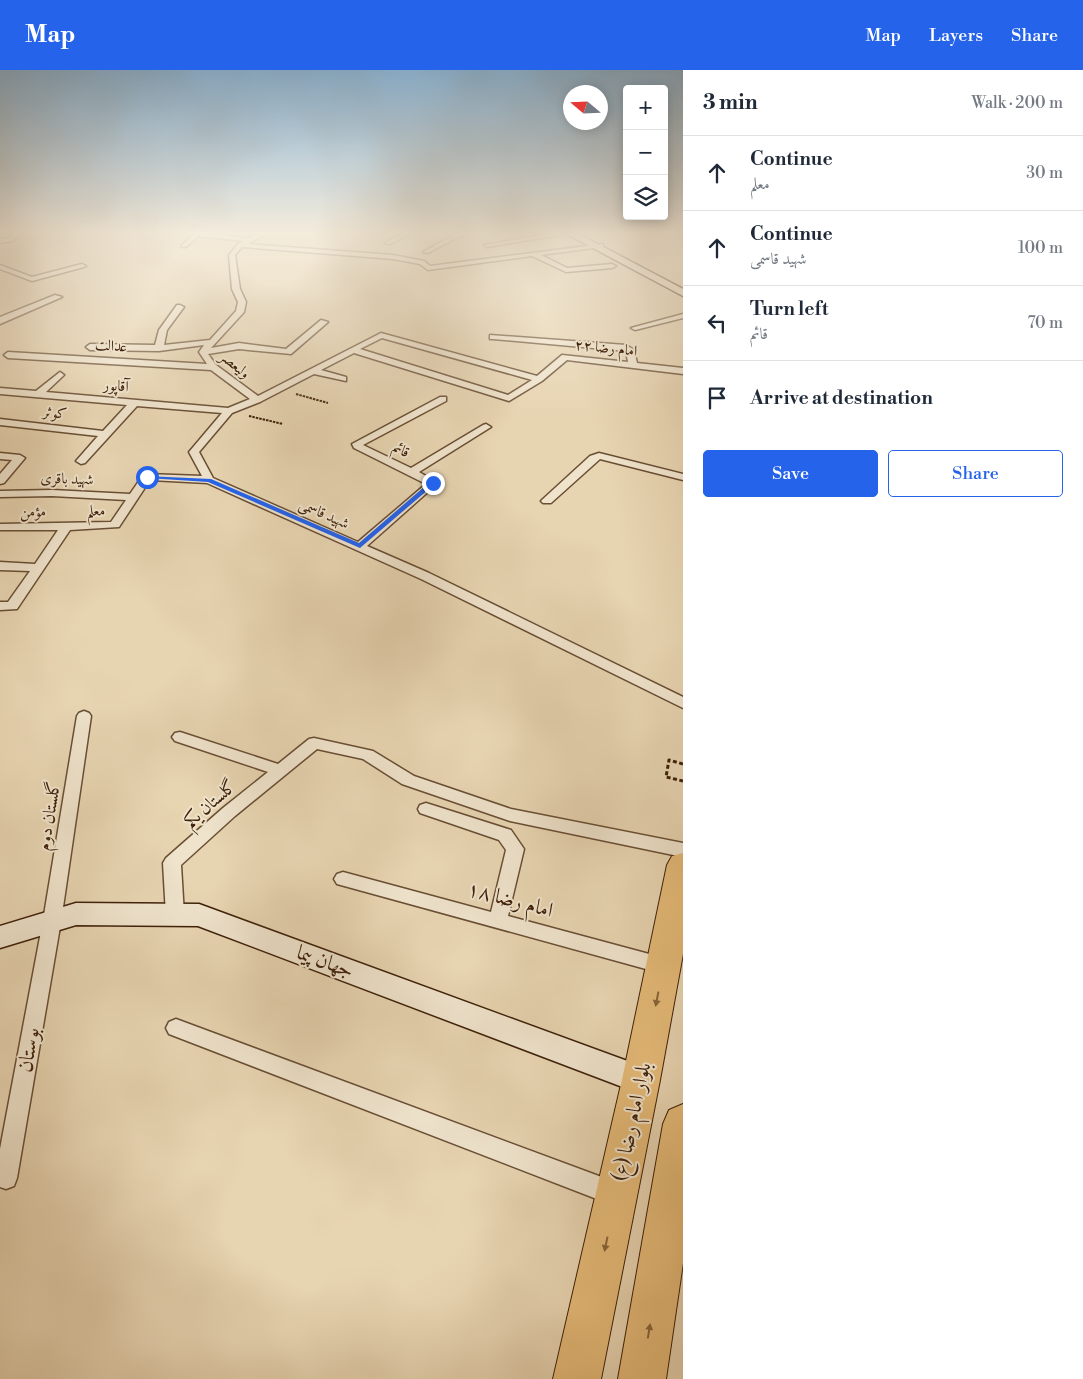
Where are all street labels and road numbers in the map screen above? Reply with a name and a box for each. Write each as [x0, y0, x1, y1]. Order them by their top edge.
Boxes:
street label: عدالت [94, 335, 128, 357]
street label: امام رضا ۲۲ [573, 335, 638, 364]
street label: ولیعصر [214, 346, 254, 383]
street label: آقاپور [101, 375, 131, 398]
street label: کوثر [40, 402, 68, 424]
street label: قائم [388, 438, 413, 465]
street label: شهید باقری [40, 469, 94, 489]
street label: شهید قاسمی [296, 495, 352, 534]
street label: معلم [86, 501, 106, 526]
street label: مؤمن [20, 502, 46, 522]
street label: گلستان یکم [179, 775, 244, 837]
street label: گلستان دوم [32, 780, 70, 853]
street label: امام رضا ۱۸ [463, 876, 556, 928]
street label: جهان پیما [293, 940, 357, 984]
street label: بوستان [12, 1026, 46, 1074]
street label: بلوار امام رضا (ع) [607, 1060, 661, 1185]

